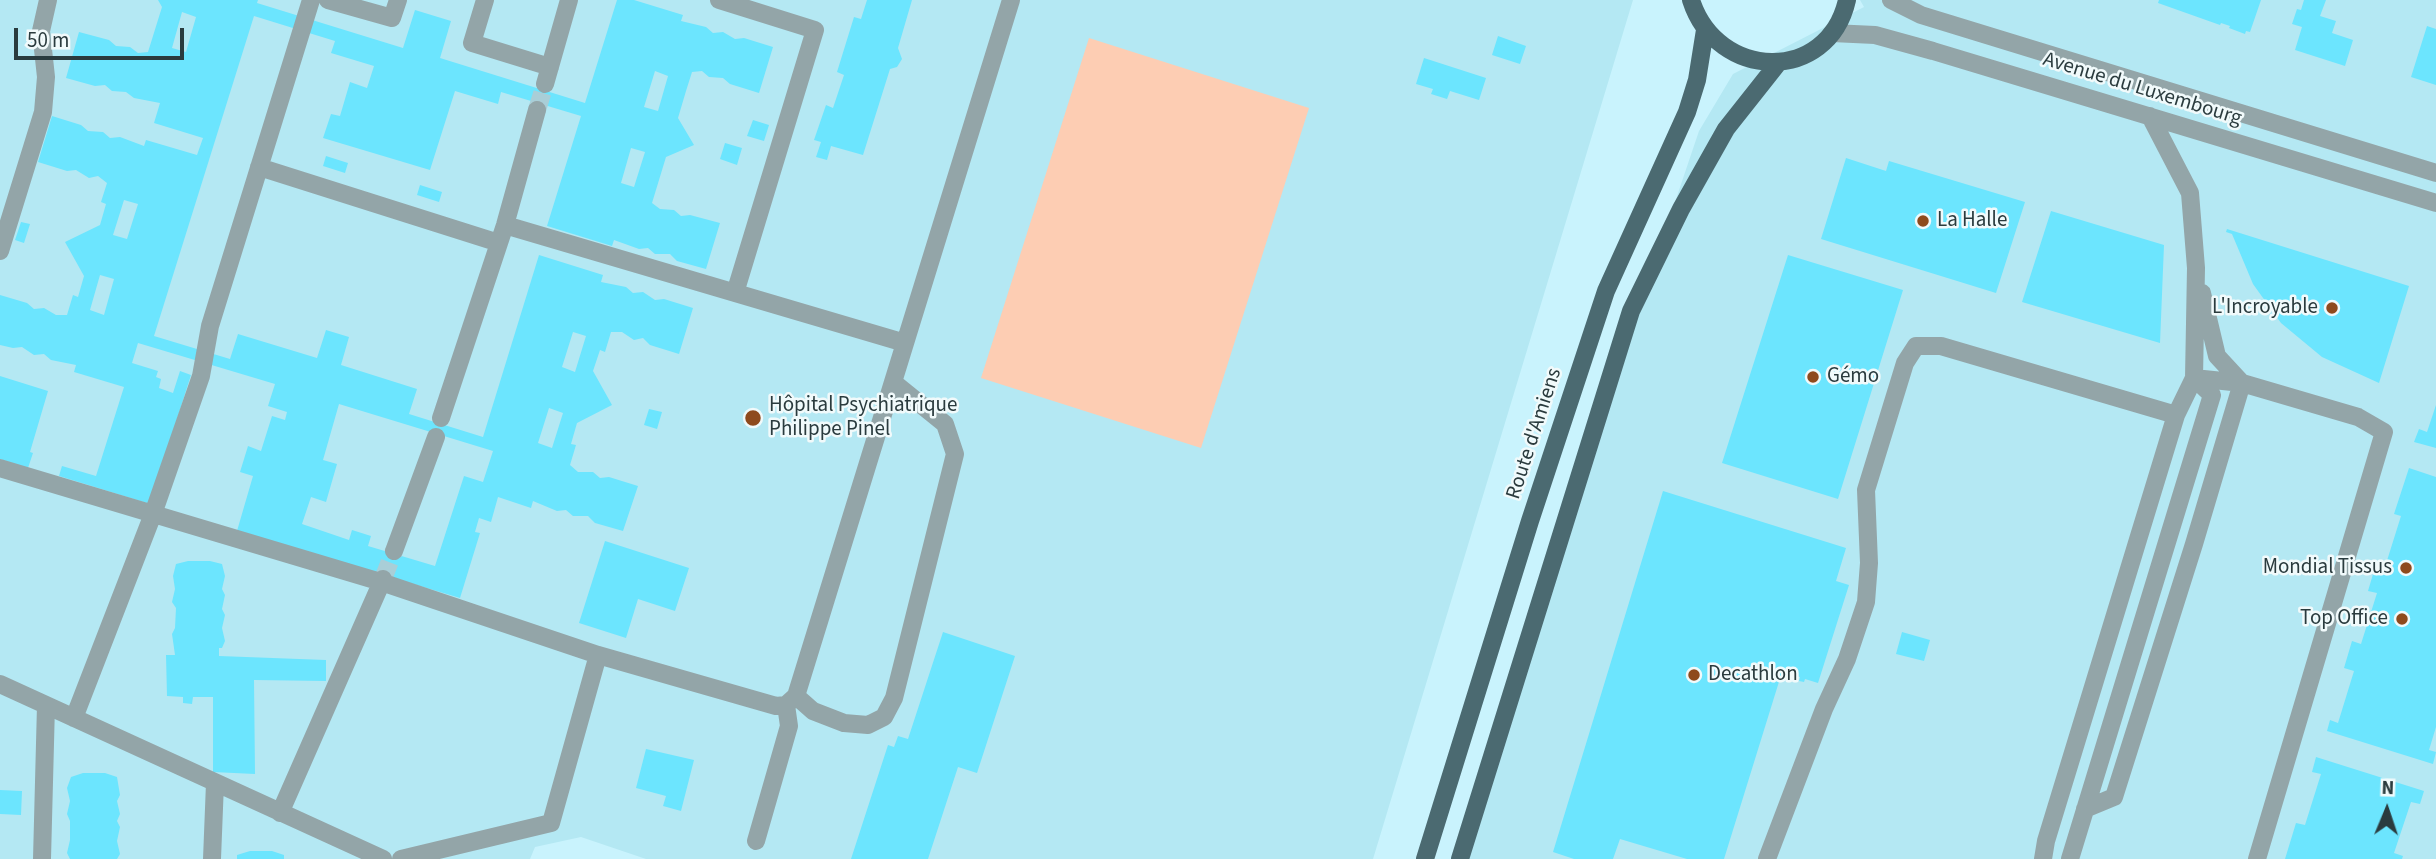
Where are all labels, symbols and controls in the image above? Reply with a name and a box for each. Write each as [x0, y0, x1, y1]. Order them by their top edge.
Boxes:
scale bar [18, 14, 187, 58]
text: 50 m [27, 25, 69, 55]
street label: Avenue du Luxembourg [2040, 48, 2244, 132]
place label: La Halle [1937, 208, 2007, 234]
marker: La Halle [1915, 213, 1931, 229]
place label: L'Incroyable [2212, 295, 2318, 321]
marker: L'Incroyable [2324, 300, 2340, 316]
place label: Gémo [1827, 364, 1879, 390]
street label: Route d'Amiens [1502, 365, 1568, 503]
marker: Gémo [1805, 369, 1821, 385]
place label: Hôpital Psychiatrique Philippe Pinel [769, 393, 957, 443]
marker: Hôpital Psychiatrique Philippe Pinel [743, 408, 763, 428]
place label: Mondial Tissus [2263, 555, 2392, 581]
marker: Mondial Tissus [2398, 560, 2414, 576]
place label: Top Office [2300, 606, 2388, 632]
marker: Top Office [2394, 611, 2410, 627]
place label: Decathlon [1708, 662, 1798, 688]
marker: Decathlon [1686, 667, 1702, 683]
north arrow [2352, 775, 2422, 845]
text: N [2381, 775, 2395, 802]

